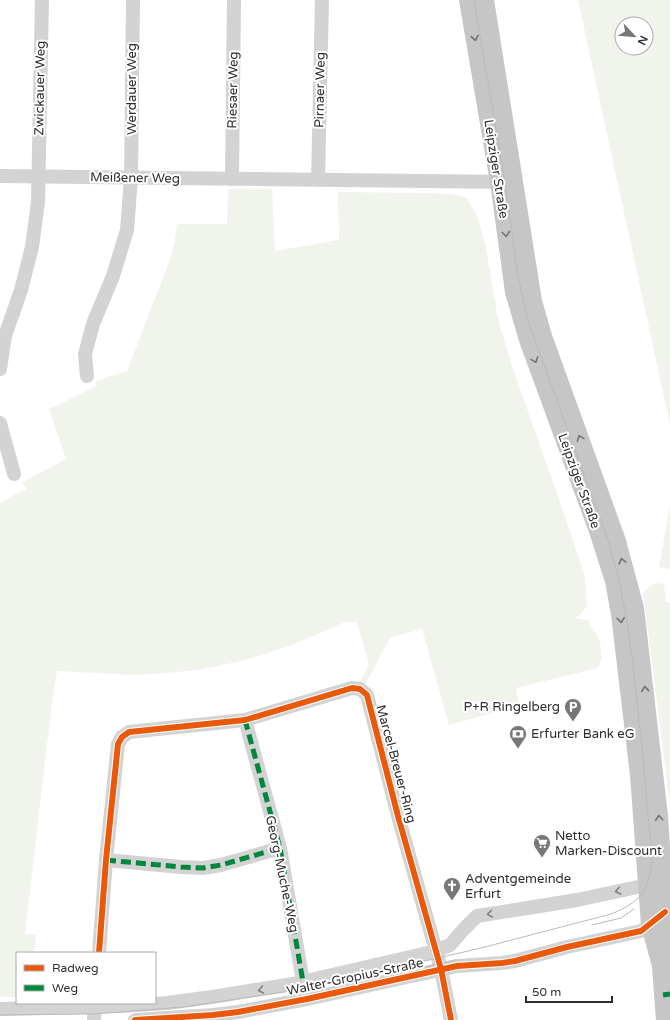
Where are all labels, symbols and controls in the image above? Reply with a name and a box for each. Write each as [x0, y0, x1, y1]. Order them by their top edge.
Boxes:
north arrow [614, 16, 654, 56]
text: N [635, 33, 650, 47]
one-way arrow [470, 35, 479, 42]
street label: Zwickauer Weg [31, 41, 49, 135]
street label: Werdauer Weg [124, 43, 140, 135]
street label: Riesaer Weg [224, 51, 242, 129]
street label: Pirnaer Weg [311, 52, 329, 128]
street label: Leipziger Straße [480, 118, 512, 220]
street label: Meißener Weg [90, 169, 180, 187]
one-way arrow [501, 231, 510, 237]
one-way arrow [531, 357, 539, 364]
street label: Leipziger Straße [554, 431, 604, 531]
one-way arrow [576, 435, 585, 442]
one-way arrow [618, 558, 627, 565]
one-way arrow [616, 617, 625, 623]
one-way arrow [640, 686, 649, 692]
parking icon: P+R Ringelberg [563, 697, 583, 722]
place label: P+R Ringelberg [464, 699, 560, 715]
street label: Marcel-Breuer-Ring [372, 703, 420, 825]
bank icon: Erfurter Bank eG [508, 724, 528, 749]
place label: Erfurter Bank eG [531, 726, 634, 742]
street label: Georg-Muche-Weg [262, 814, 302, 934]
one-way arrow [655, 815, 664, 821]
place label: Netto Marken-Discount [555, 828, 662, 859]
supermarket icon: Netto Marken-Discount [532, 833, 552, 858]
place label: Adventgemeinde Erfurt [465, 871, 571, 902]
church icon: Adventgemeinde Erfurt [442, 876, 462, 901]
one-way arrow [615, 887, 621, 895]
one-way arrow [487, 909, 493, 918]
legend [16, 952, 156, 1004]
street label: Walter-Gropius-Straße [285, 955, 425, 999]
text: Radweg [52, 961, 99, 975]
scale bar [526, 978, 612, 1004]
text: Weg [52, 981, 78, 995]
one-way arrow [258, 985, 264, 994]
text: 50 m [532, 985, 561, 999]

